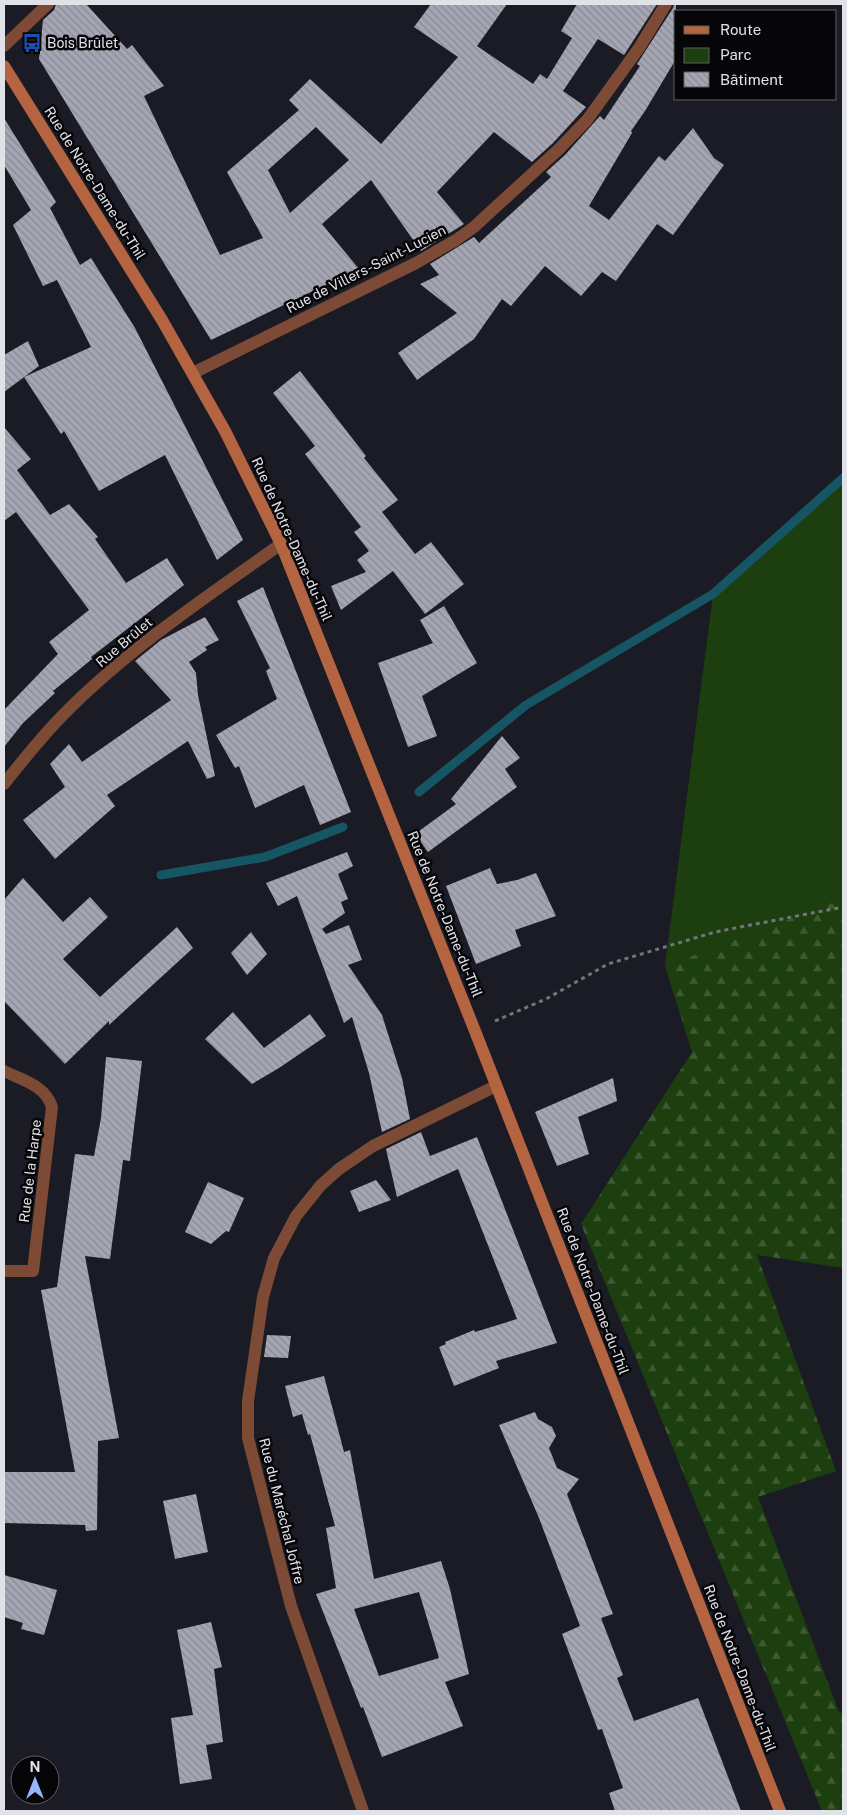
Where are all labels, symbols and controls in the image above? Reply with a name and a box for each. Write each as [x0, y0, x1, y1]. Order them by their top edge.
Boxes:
legend [674, 10, 837, 100]
text: Route [720, 21, 761, 38]
bus stop icon: Bois Brûlet [21, 32, 43, 54]
place label: Bois Brûlet [47, 35, 118, 51]
text: Parc [720, 46, 752, 63]
text: Bâtiment [720, 71, 783, 88]
street label: Rue de Notre-Dame-du-Thil [41, 104, 149, 262]
street label: Rue de Villers-Saint-Lucien [284, 222, 448, 316]
street label: Rue de Notre-Dame-du-Thil [249, 455, 335, 623]
street label: Rue Brûlet [93, 614, 155, 670]
street label: Rue de Notre-Dame-du-Thil [404, 829, 486, 999]
street label: Rue de la Harpe [16, 1119, 44, 1223]
street label: Rue de Notre-Dame-du-Thil [554, 1205, 632, 1377]
street label: Rue du Maréchal Joffre [256, 1436, 308, 1586]
street label: Rue de Notre-Dame-du-Thil [701, 1582, 779, 1754]
north arrow [10, 1755, 60, 1805]
text: N [30, 1759, 40, 1775]

